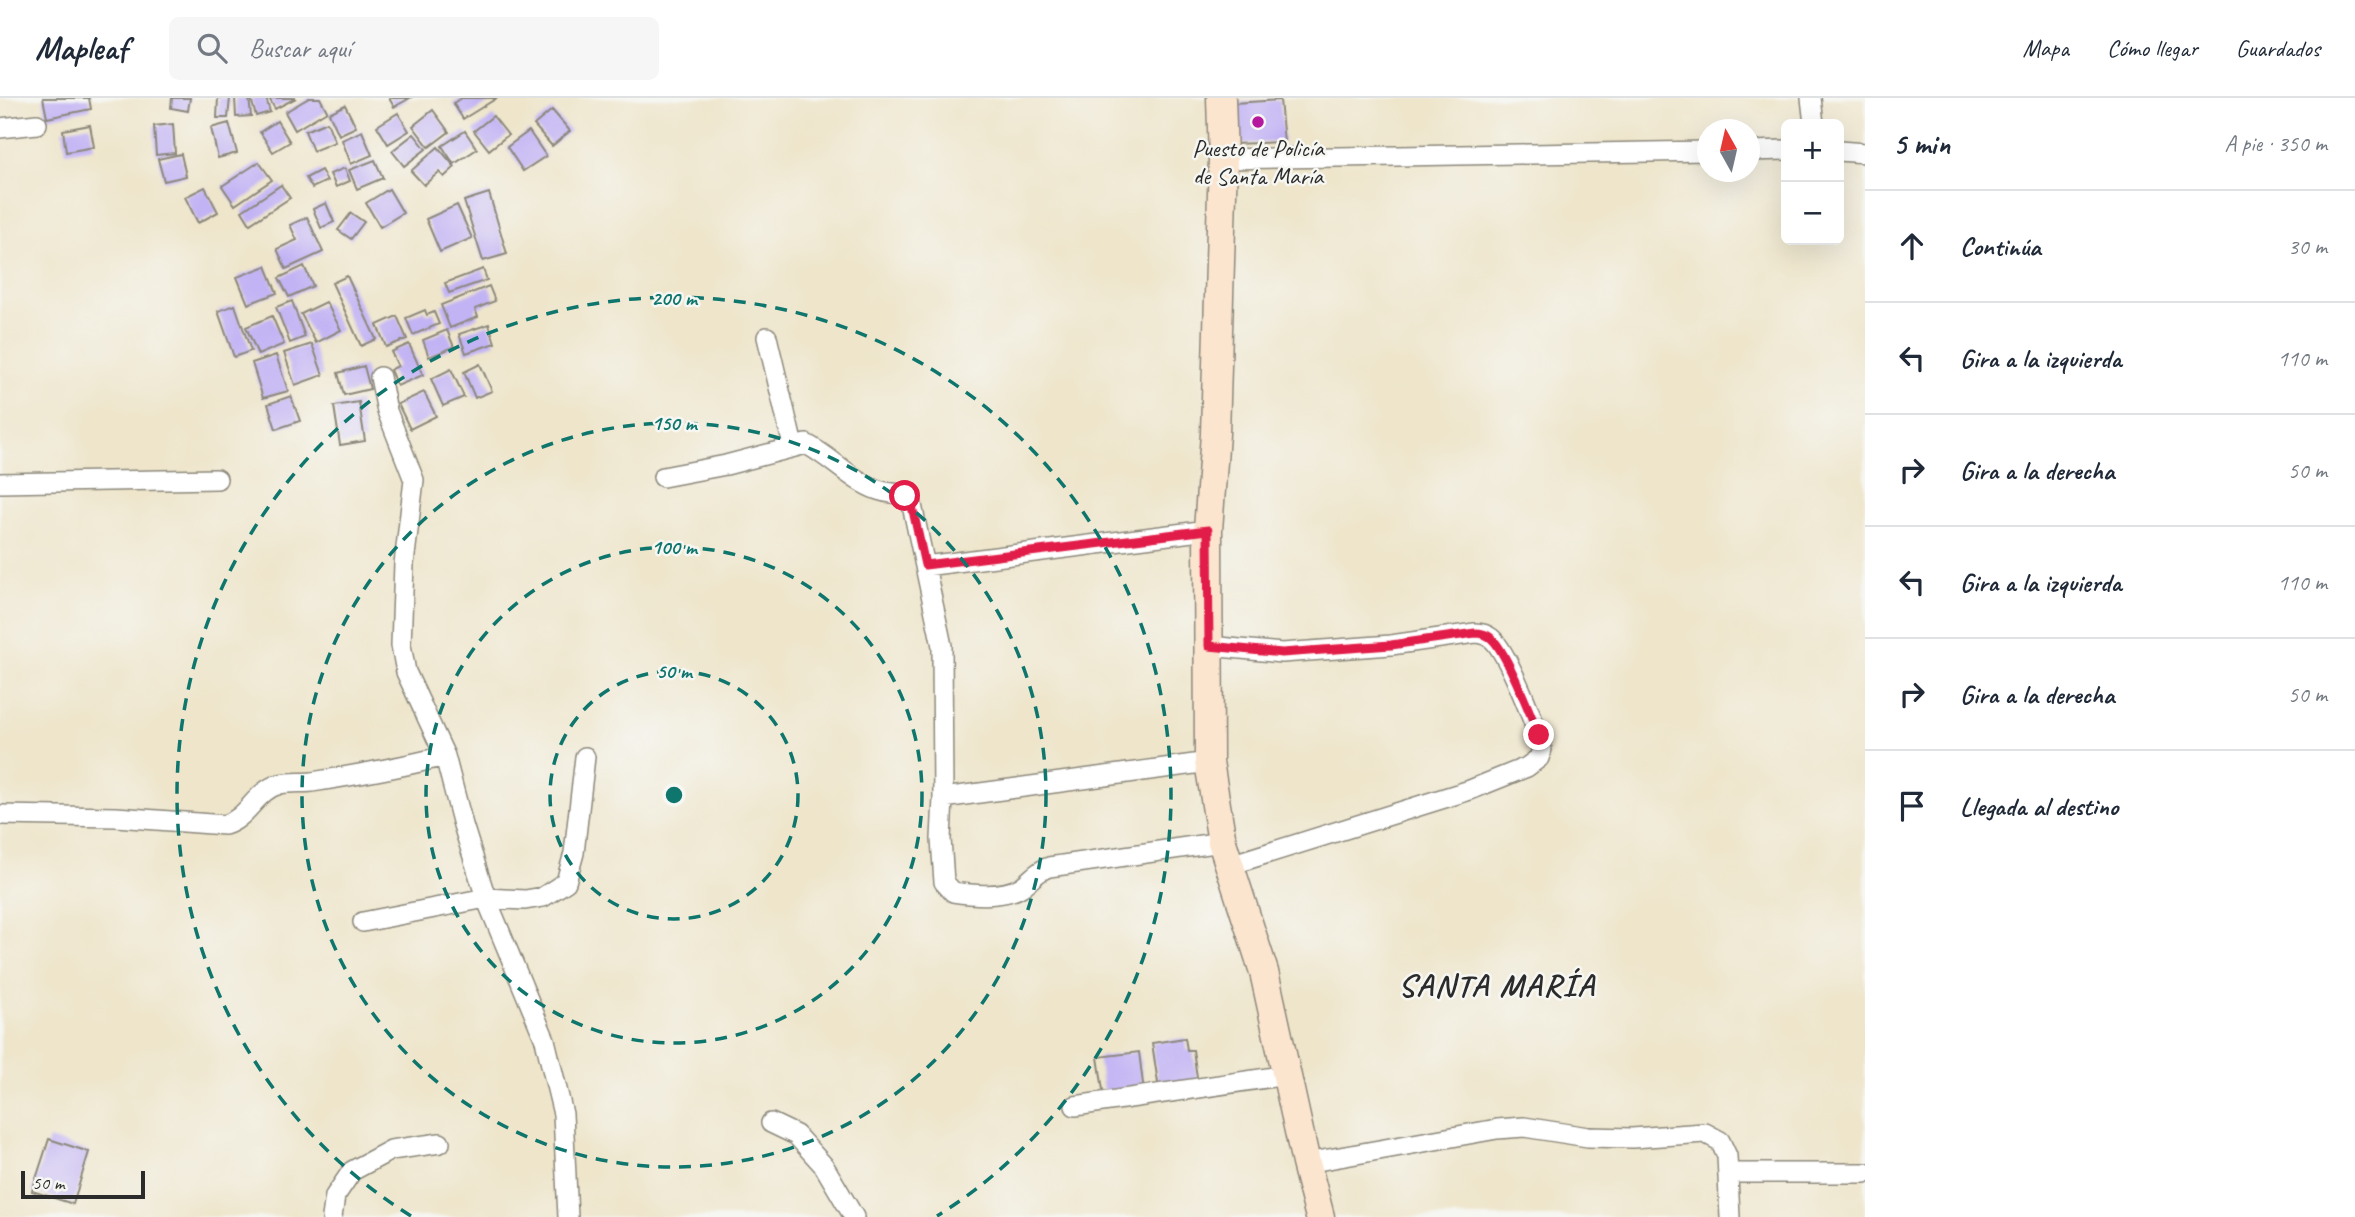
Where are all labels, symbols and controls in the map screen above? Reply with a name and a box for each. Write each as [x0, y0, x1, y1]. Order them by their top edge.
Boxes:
search box [169, 17, 659, 80]
text: Mapleaf [35, 27, 127, 69]
icon: search [193, 29, 231, 67]
text: Buscar aquí [249, 32, 351, 65]
text: Mapa [2022, 33, 2069, 63]
text: Cómo llegar [2107, 33, 2198, 63]
text: Guardados [2236, 33, 2320, 63]
marker: Puesto de Policía de Santa María [1250, 114, 1266, 130]
north arrow [1697, 119, 1760, 182]
map controls [1781, 119, 1844, 245]
button: + [1781, 119, 1844, 182]
text: 5 min [1893, 125, 1950, 163]
text: A pie · 350 m [2224, 129, 2327, 158]
place label: Puesto de Policía de Santa María [1192, 133, 1325, 191]
button: − [1781, 182, 1844, 245]
icon: ahead [1893, 227, 1931, 265]
text: Continúa [1960, 230, 2041, 263]
text: 30 m [2288, 232, 2327, 261]
text: 200 m [651, 285, 699, 311]
icon: left [1893, 339, 1931, 377]
text: Gira a la izquierda [1960, 342, 2121, 375]
text: 110 m [2278, 344, 2327, 373]
text: 150 m [651, 410, 699, 436]
icon: right [1893, 451, 1931, 489]
text: Gira a la derecha [1960, 454, 2114, 487]
text: 50 m [2288, 456, 2327, 485]
route start [889, 480, 920, 511]
text: 100 m [651, 534, 699, 560]
icon: left [1893, 563, 1931, 601]
text: Gira a la izquierda [1960, 566, 2121, 599]
text: 110 m [2278, 568, 2327, 597]
text: 50 m [656, 658, 694, 684]
icon: right [1893, 675, 1931, 713]
text: Gira a la derecha [1960, 678, 2114, 711]
text: 50 m [2288, 680, 2327, 709]
route end [1523, 719, 1554, 750]
centre of rings [662, 783, 686, 807]
icon: arrive [1893, 787, 1931, 825]
text: Llegada al destino [1960, 790, 2118, 823]
district label: SANTA MARÍA [1398, 965, 1596, 1006]
scale bar [21, 1168, 145, 1200]
text: 50 m [32, 1171, 64, 1195]

